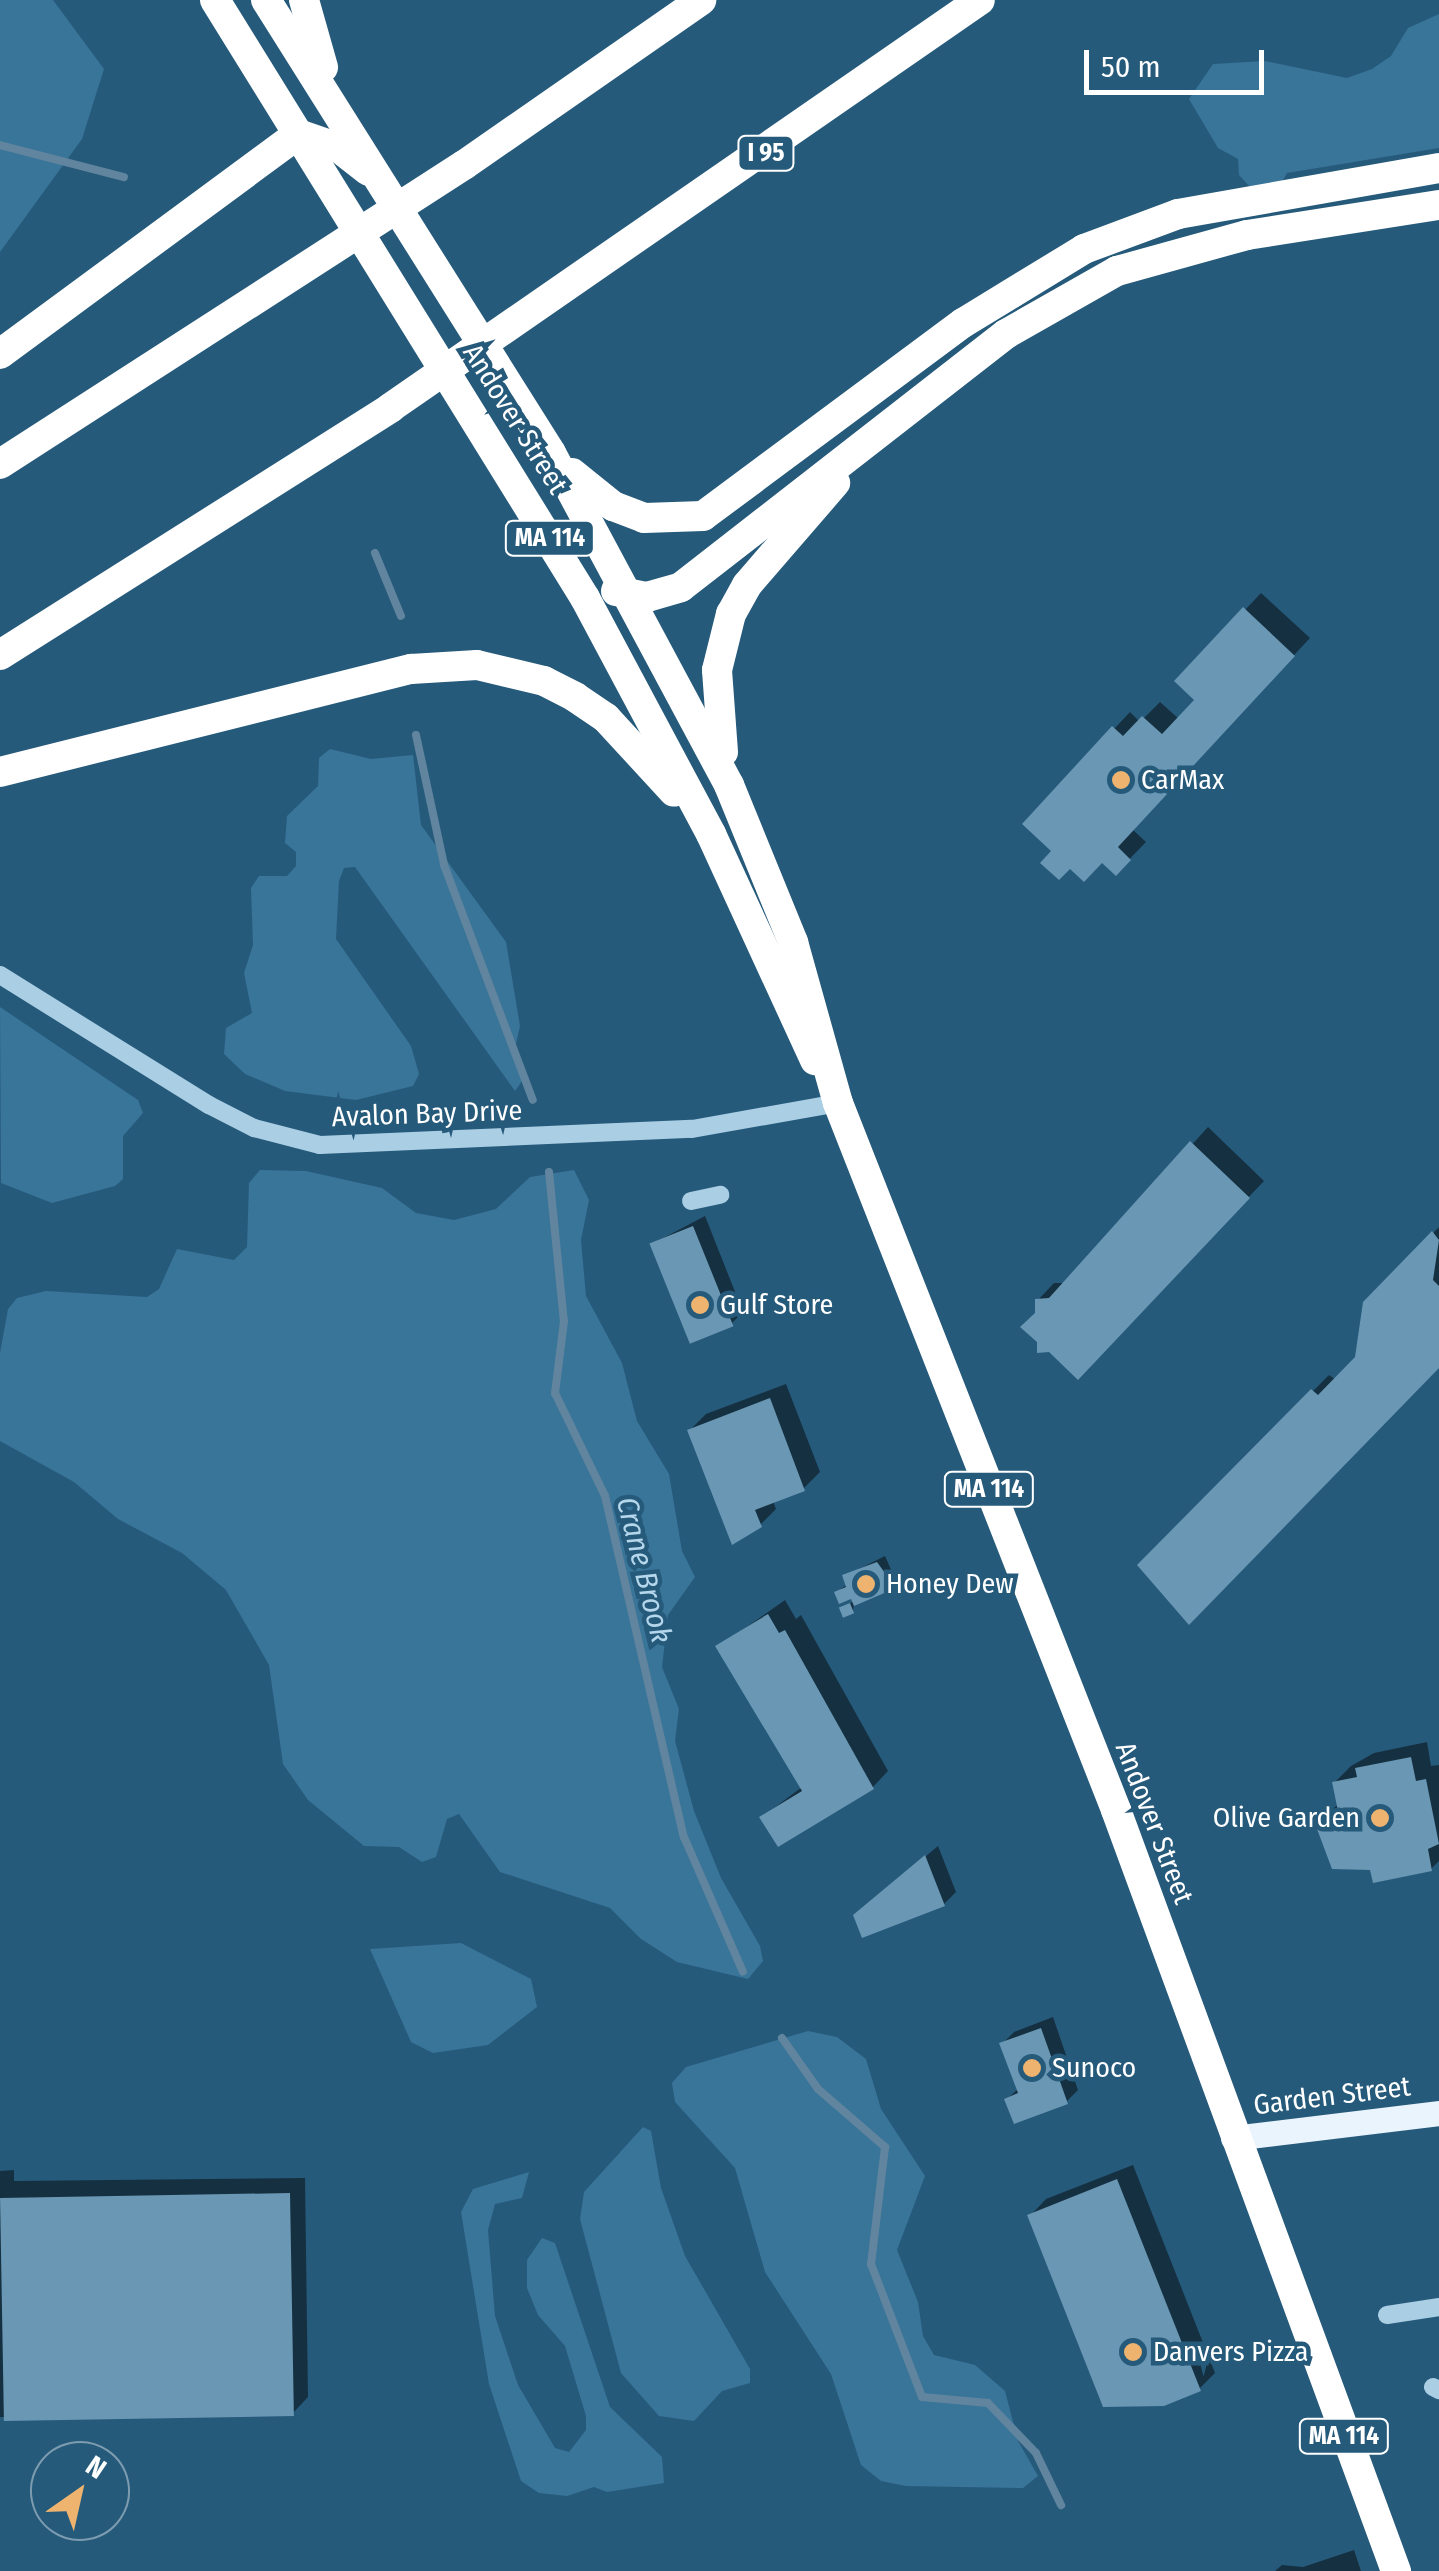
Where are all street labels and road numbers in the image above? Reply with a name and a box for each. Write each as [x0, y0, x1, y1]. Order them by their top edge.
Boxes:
road number: I 95 [736, 133, 796, 173]
street label: Andover Street [456, 338, 574, 500]
road number: MA 114 [502, 518, 598, 558]
street label: Avalon Bay Drive [331, 1094, 523, 1134]
road number: MA 114 [942, 1469, 1036, 1509]
street label: Andover Street [1108, 1737, 1200, 1909]
street label: Garden Street [1252, 2070, 1412, 2122]
road number: MA 114 [1296, 2416, 1392, 2456]

